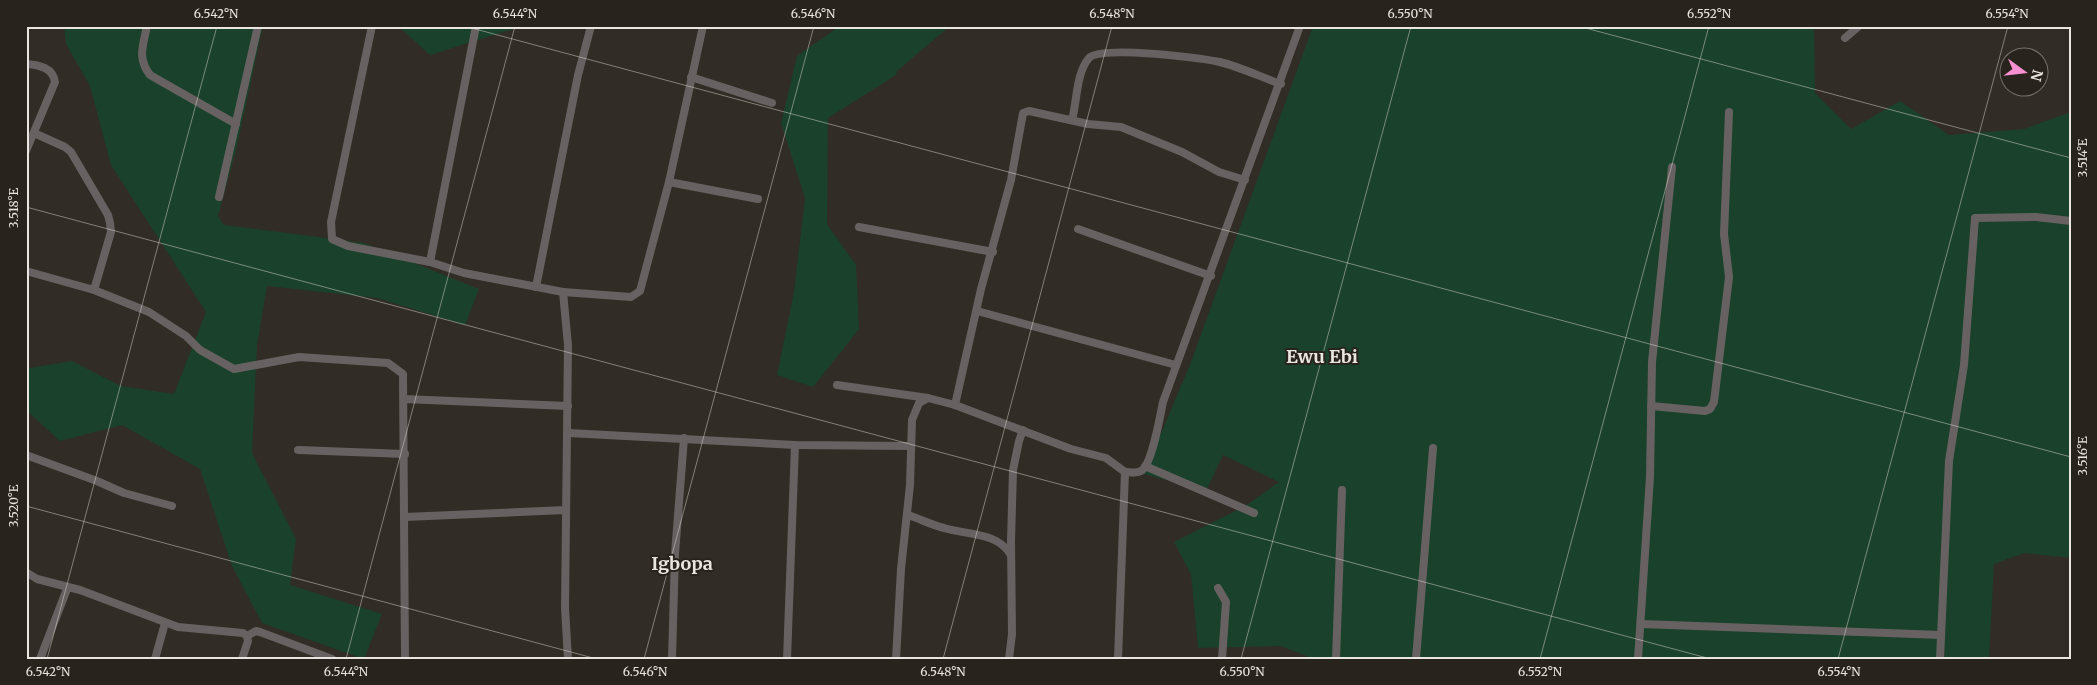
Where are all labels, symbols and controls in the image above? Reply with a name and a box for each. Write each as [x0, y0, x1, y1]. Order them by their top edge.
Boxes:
text: 6.542°N [194, 6, 239, 21]
text: 6.544°N [493, 6, 538, 21]
text: 6.546°N [791, 6, 836, 21]
text: 6.548°N [1089, 6, 1135, 21]
text: 6.550°N [1388, 6, 1433, 21]
text: 6.552°N [1687, 6, 1732, 21]
text: 6.554°N [1985, 6, 2029, 21]
north arrow [2000, 48, 2050, 98]
text: N [2026, 68, 2047, 83]
text: 3.514°E [2075, 138, 2090, 177]
text: 3.518°E [6, 187, 21, 228]
district label: Ewu Ebi [1286, 345, 1358, 368]
text: 3.516°E [2075, 436, 2090, 476]
text: 3.520°E [6, 484, 21, 527]
district label: Igbopa [651, 552, 713, 575]
text: 6.542°N [26, 664, 71, 679]
text: 6.544°N [324, 664, 369, 679]
text: 6.546°N [623, 664, 668, 679]
text: 6.548°N [920, 664, 966, 679]
text: 6.550°N [1220, 664, 1265, 679]
text: 6.552°N [1518, 664, 1563, 679]
text: 6.554°N [1817, 664, 1861, 679]

